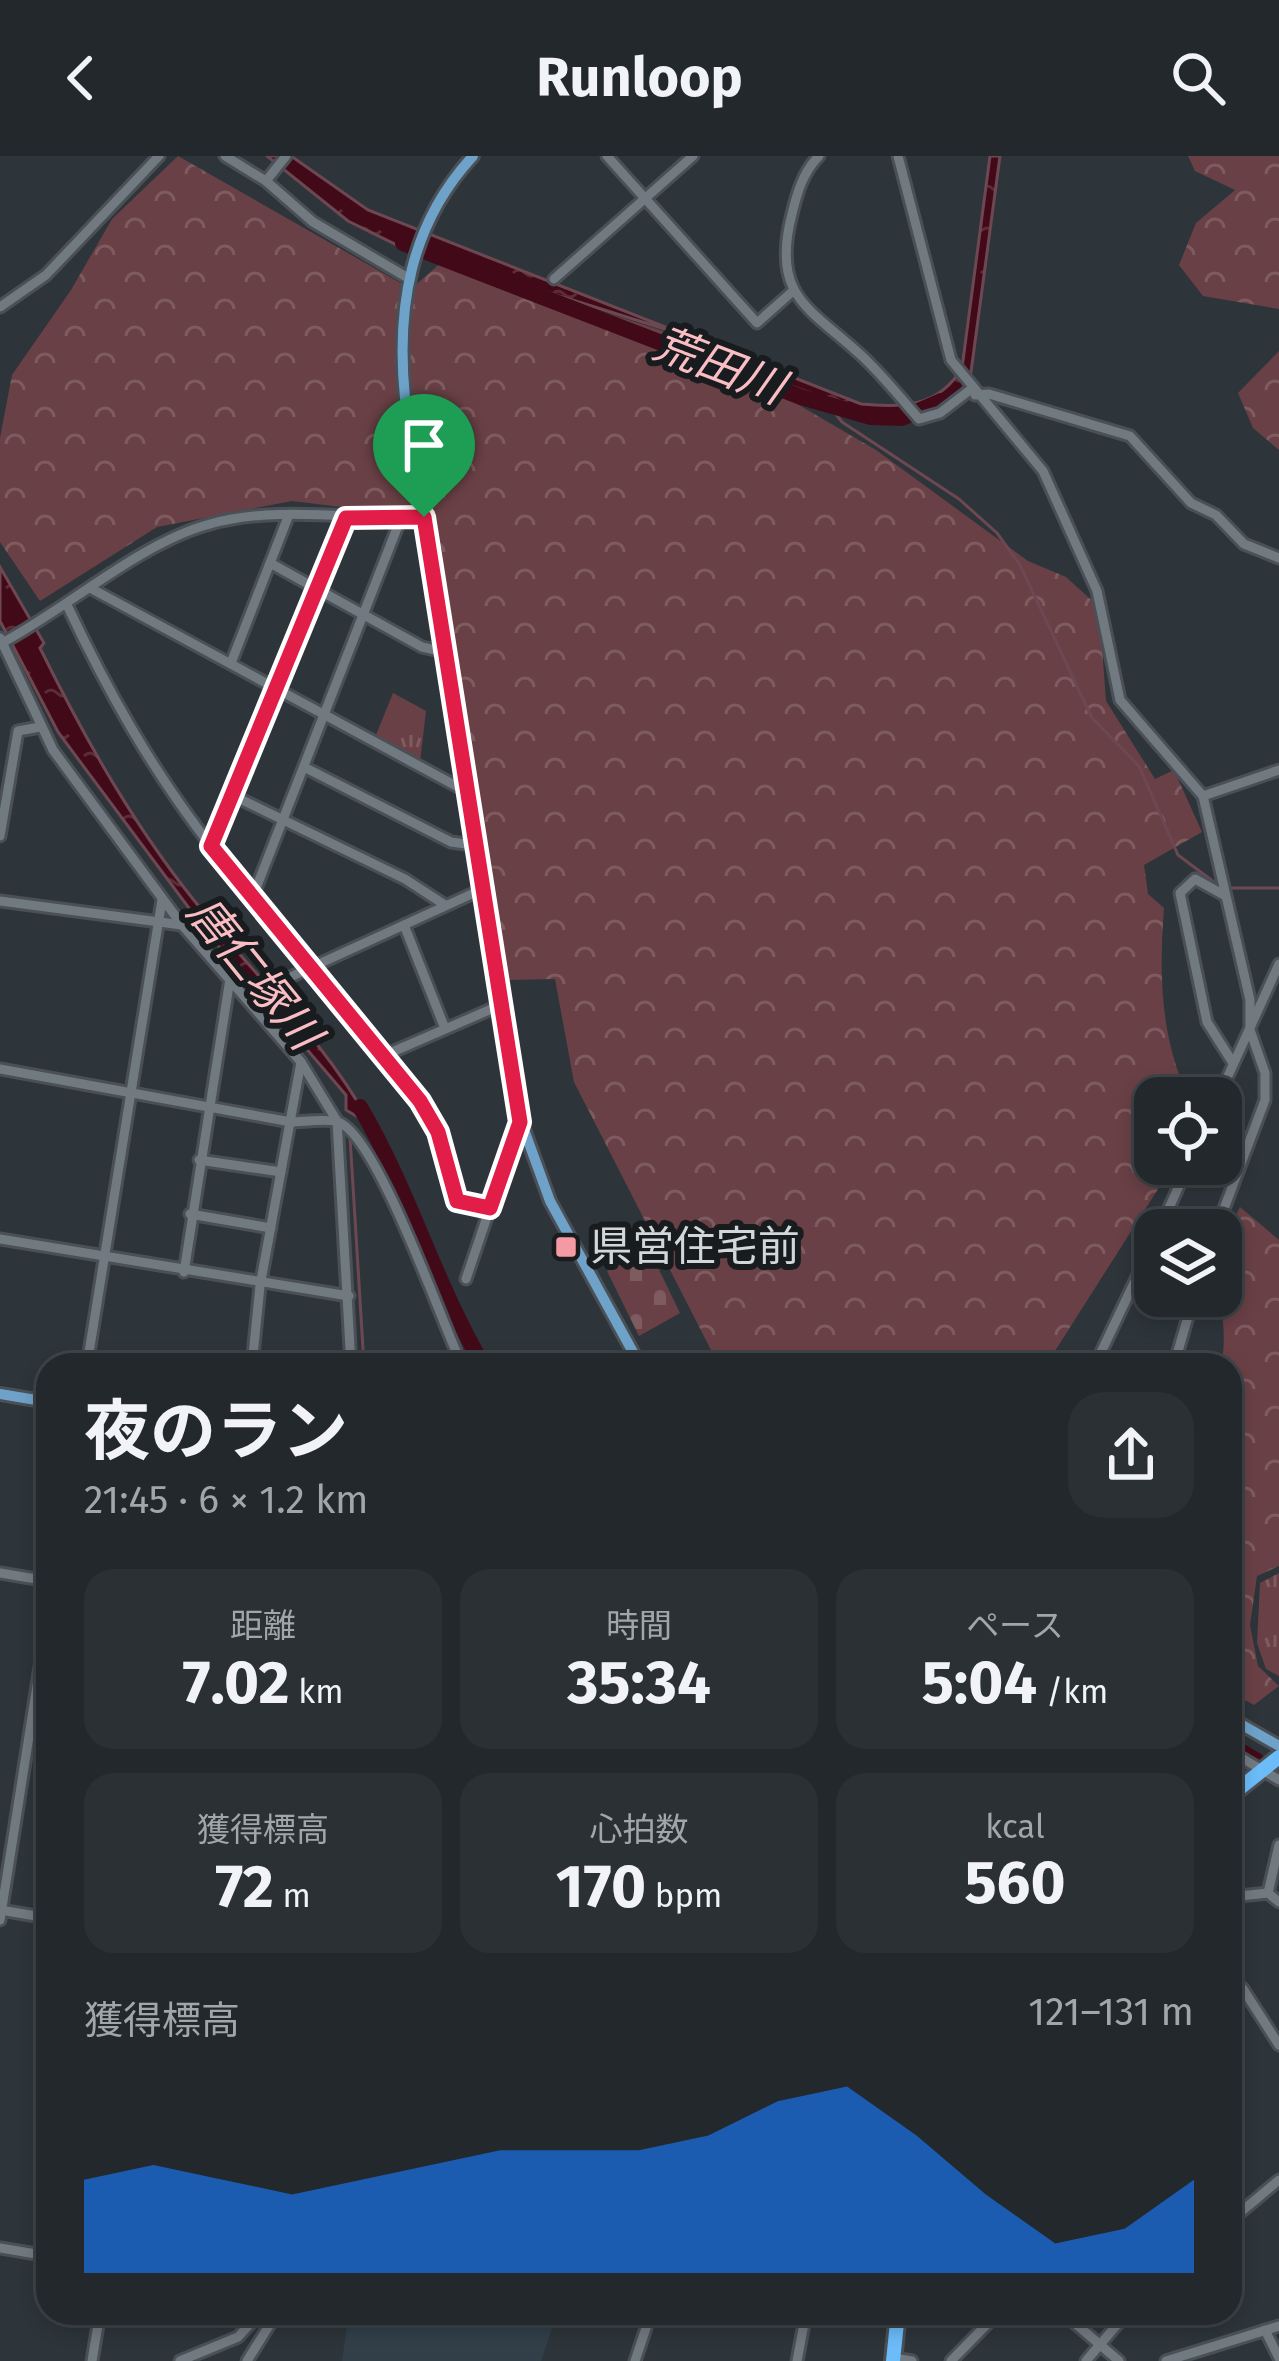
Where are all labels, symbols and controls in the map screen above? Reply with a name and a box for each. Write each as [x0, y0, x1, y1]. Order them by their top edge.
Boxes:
icon: back [48, 45, 114, 111]
icon: search [1165, 45, 1231, 111]
text: Runloop [536, 46, 743, 110]
water label: 荒田川 [646, 317, 795, 417]
pin [373, 394, 475, 517]
icon: arrive [391, 412, 457, 478]
water label: 唐仁塚川 [176, 886, 334, 1063]
map controls [1134, 1077, 1242, 1317]
button: locate [1134, 1077, 1242, 1185]
button: layers [1134, 1209, 1242, 1317]
place label: 県営住宅前 [590, 1222, 800, 1272]
marker: 県営住宅前 [553, 1234, 579, 1260]
text: 夜のラン [84, 1392, 348, 1471]
button: share [1068, 1392, 1194, 1518]
text: 21:45 · 6 × 1.2 km [84, 1477, 369, 1523]
text: 距離 [230, 1606, 296, 1646]
text: 時間 [606, 1606, 672, 1646]
text: ペース [966, 1606, 1064, 1646]
text: 7.02 [182, 1647, 290, 1719]
text: 35:34 [567, 1647, 711, 1719]
text: 5:04 [922, 1647, 1037, 1719]
text: km [290, 1672, 344, 1712]
text: /km [1037, 1672, 1108, 1712]
text: kcal [985, 1807, 1045, 1847]
text: 獲得標高 [197, 1810, 329, 1850]
text: 心拍数 [590, 1810, 689, 1850]
text: 560 [964, 1847, 1066, 1919]
text: 72 [215, 1851, 274, 1923]
text: 170 [556, 1851, 646, 1923]
text: m [274, 1876, 311, 1916]
text: bpm [646, 1876, 722, 1916]
text: 121–131 m [1028, 1989, 1194, 2035]
text: 獲得標高 [84, 1998, 240, 2044]

